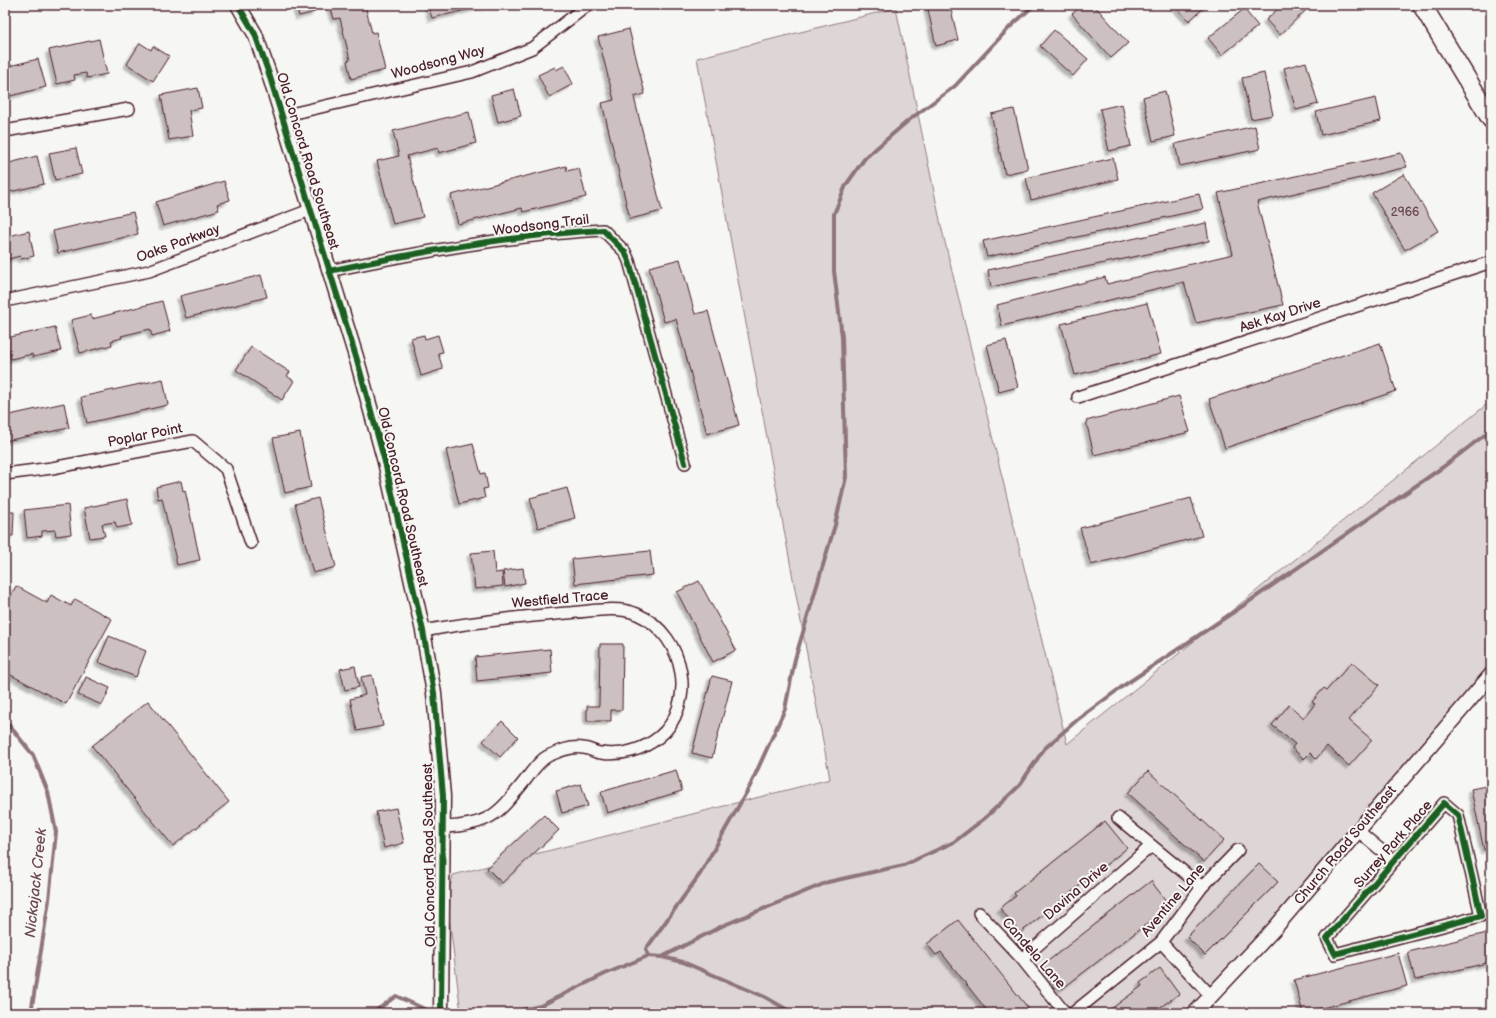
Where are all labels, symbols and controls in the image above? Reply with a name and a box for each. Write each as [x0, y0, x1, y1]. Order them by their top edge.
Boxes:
street label: Woodsong Way [389, 41, 487, 83]
street label: Old Concord Road Southeast [273, 70, 343, 252]
house number: 2966 [1391, 205, 1419, 220]
street label: Woodsong Trail [492, 211, 590, 239]
street label: Oaks Parkway [134, 220, 223, 266]
street label: Ask Kay Drive [1237, 294, 1323, 336]
street label: Old Concord Road Southeast [374, 405, 432, 589]
street label: Poplar Point [106, 419, 184, 451]
street label: Westfield Trace [511, 586, 609, 612]
street label: Old Concord Road Southeast [419, 762, 439, 947]
street label: Church Road Southeast [1290, 782, 1400, 908]
street label: Surrey Park Place [1350, 797, 1436, 891]
water label: Nickajack Creek [21, 827, 51, 939]
street label: Davina Drive [1040, 858, 1112, 924]
street label: Aventine Lane [1137, 860, 1209, 940]
street label: Candela Lane [999, 914, 1069, 992]

